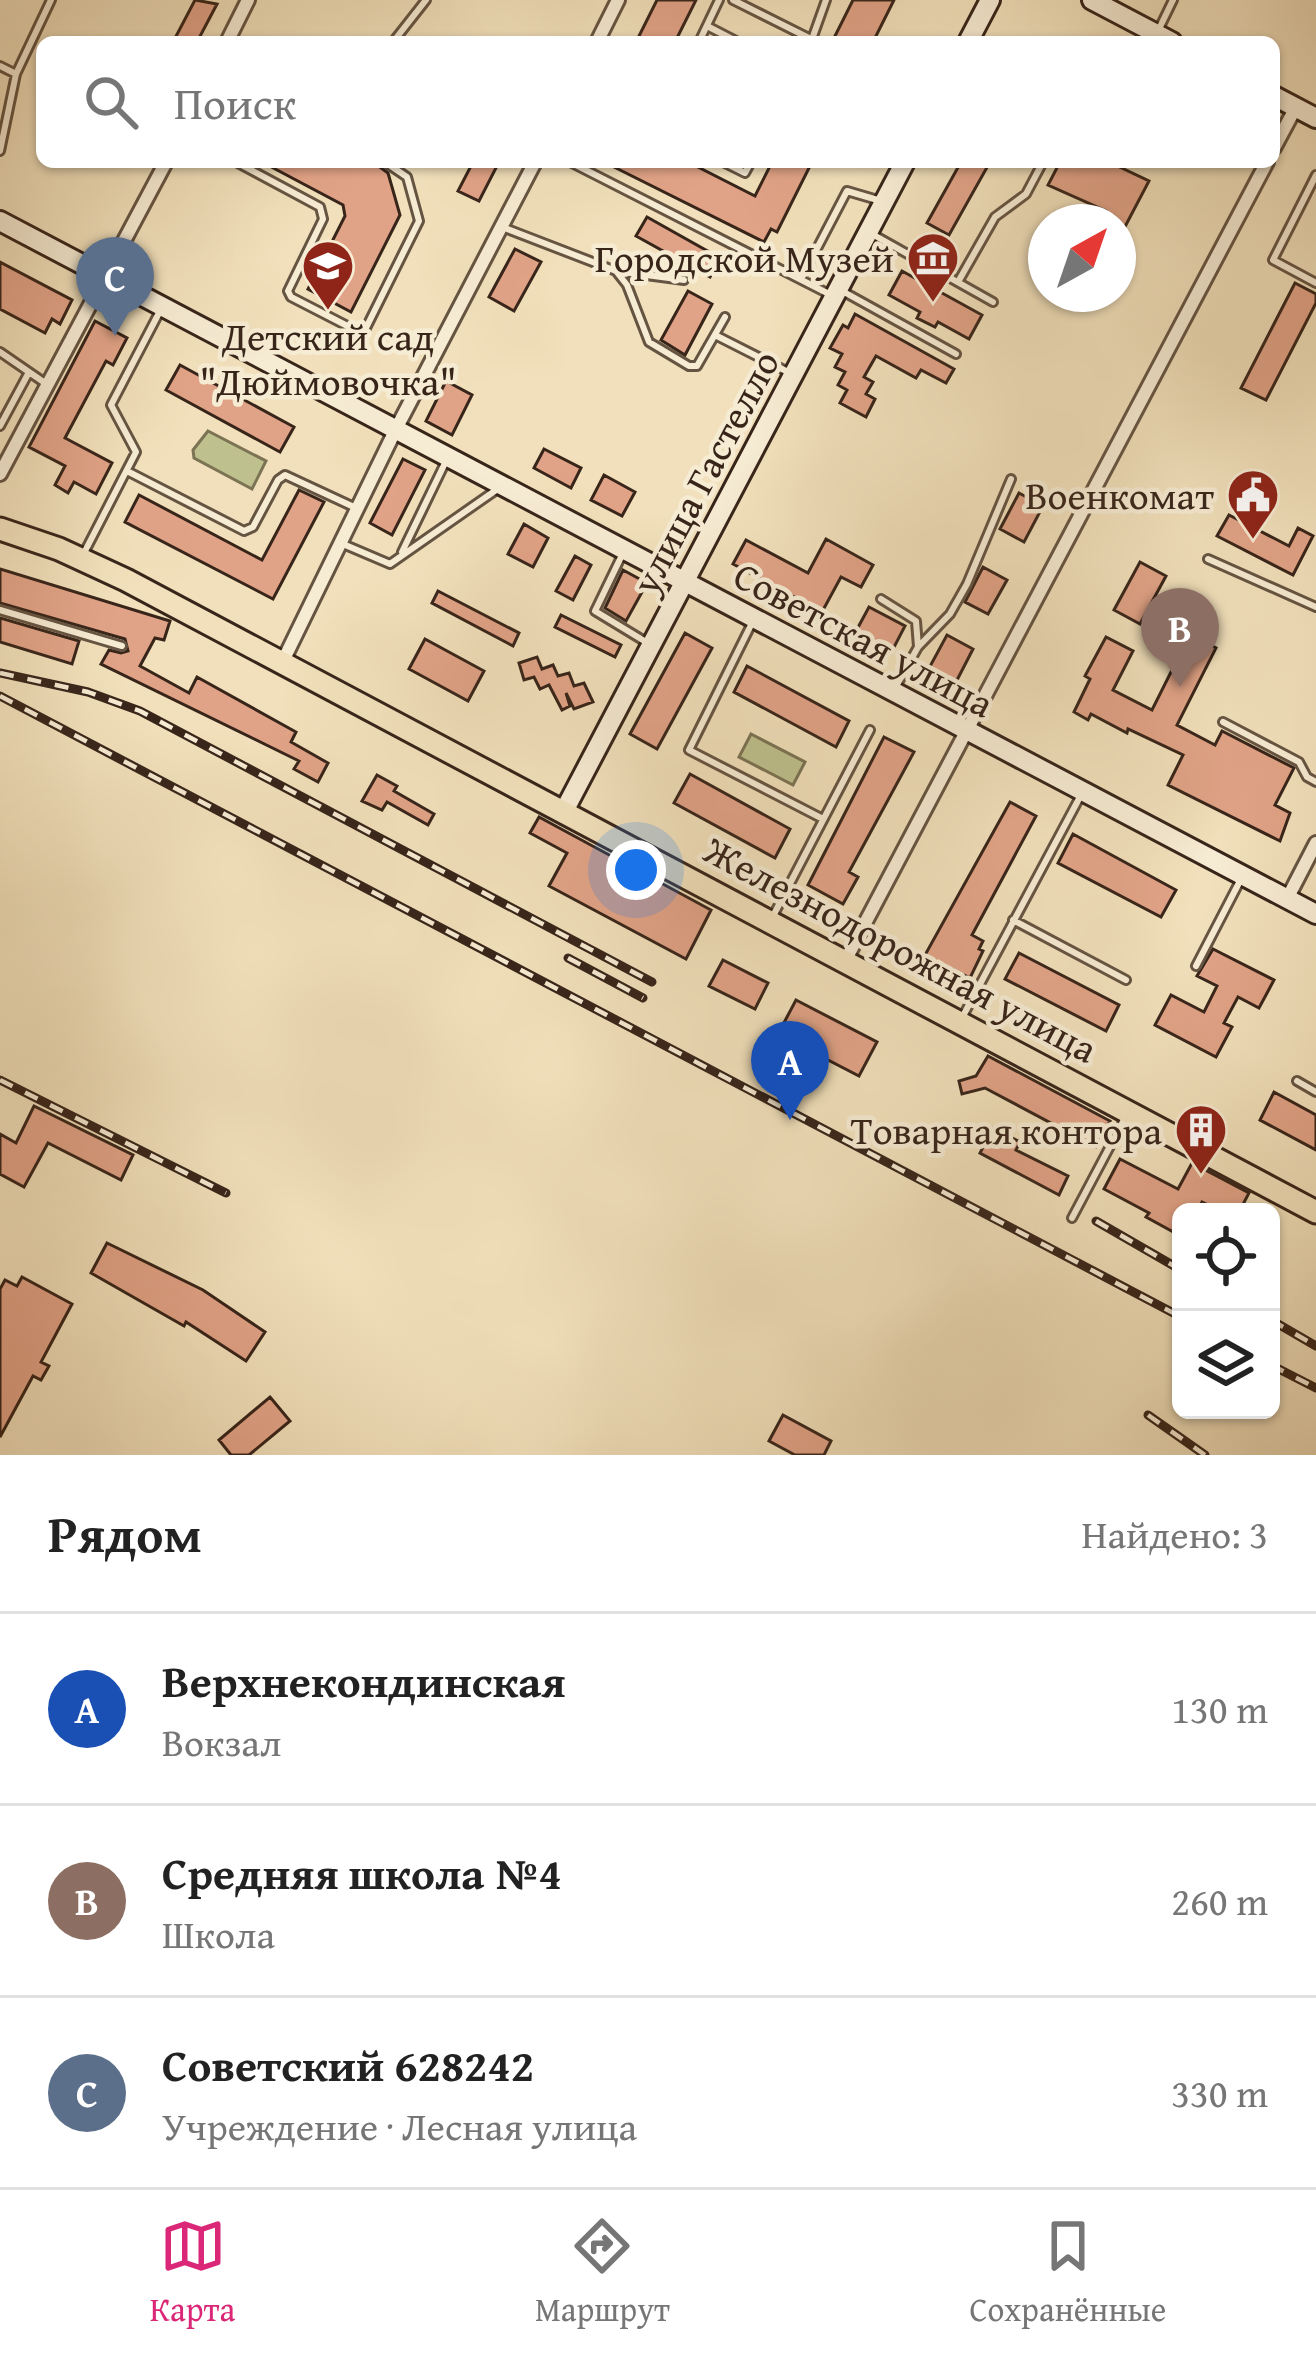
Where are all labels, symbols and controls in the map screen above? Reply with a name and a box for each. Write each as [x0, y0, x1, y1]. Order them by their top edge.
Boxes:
search box [36, 36, 1280, 168]
icon: search [78, 69, 144, 135]
text: Поиск [174, 70, 296, 135]
north arrow [1028, 204, 1136, 312]
place label: Городской Музей [595, 229, 894, 286]
museum icon: Городской Музей [905, 230, 961, 304]
pin: C [76, 237, 154, 336]
school or university icon: Детский сад "Дюймовочка" [300, 238, 356, 312]
place label: Детский сад "Дюймовочка" [199, 307, 457, 409]
street label: улица Гастелло [616, 340, 793, 605]
place label: Военкомат [1025, 466, 1214, 523]
public building icon: Военкомат [1225, 467, 1281, 541]
street label: Советская улица [724, 546, 1005, 731]
pin: B [1141, 588, 1219, 687]
street label: Железнодорожная улица [694, 820, 1108, 1077]
your location [606, 840, 666, 900]
pin: A [751, 1021, 829, 1120]
place label: Товарная контора [851, 1101, 1162, 1158]
building icon: Товарная контора [1173, 1102, 1229, 1176]
map controls [1172, 1203, 1280, 1419]
button: locate [1172, 1203, 1280, 1311]
button: layers [1172, 1311, 1280, 1419]
text: Рядом [48, 1496, 202, 1571]
text: Найдено: 3 [1081, 1505, 1268, 1562]
text: Верхнекондинская [162, 1648, 566, 1713]
text: A [75, 1680, 99, 1737]
text: 130 m [1171, 1680, 1268, 1737]
text: Вокзал [162, 1713, 281, 1770]
text: Средняя школа №4 [162, 1840, 562, 1905]
text: B [75, 1872, 99, 1929]
text: 260 m [1171, 1872, 1268, 1929]
text: Школа [162, 1905, 275, 1962]
text: Советский 628242 [162, 2032, 534, 2097]
text: C [76, 2064, 98, 2121]
text: 330 m [1171, 2064, 1268, 2121]
text: Учреждение · Лесная улица [162, 2097, 637, 2154]
tab: Карта [150, 2213, 235, 2333]
tab: Маршрут [535, 2213, 670, 2333]
tab: Сохранённые [970, 2213, 1166, 2333]

